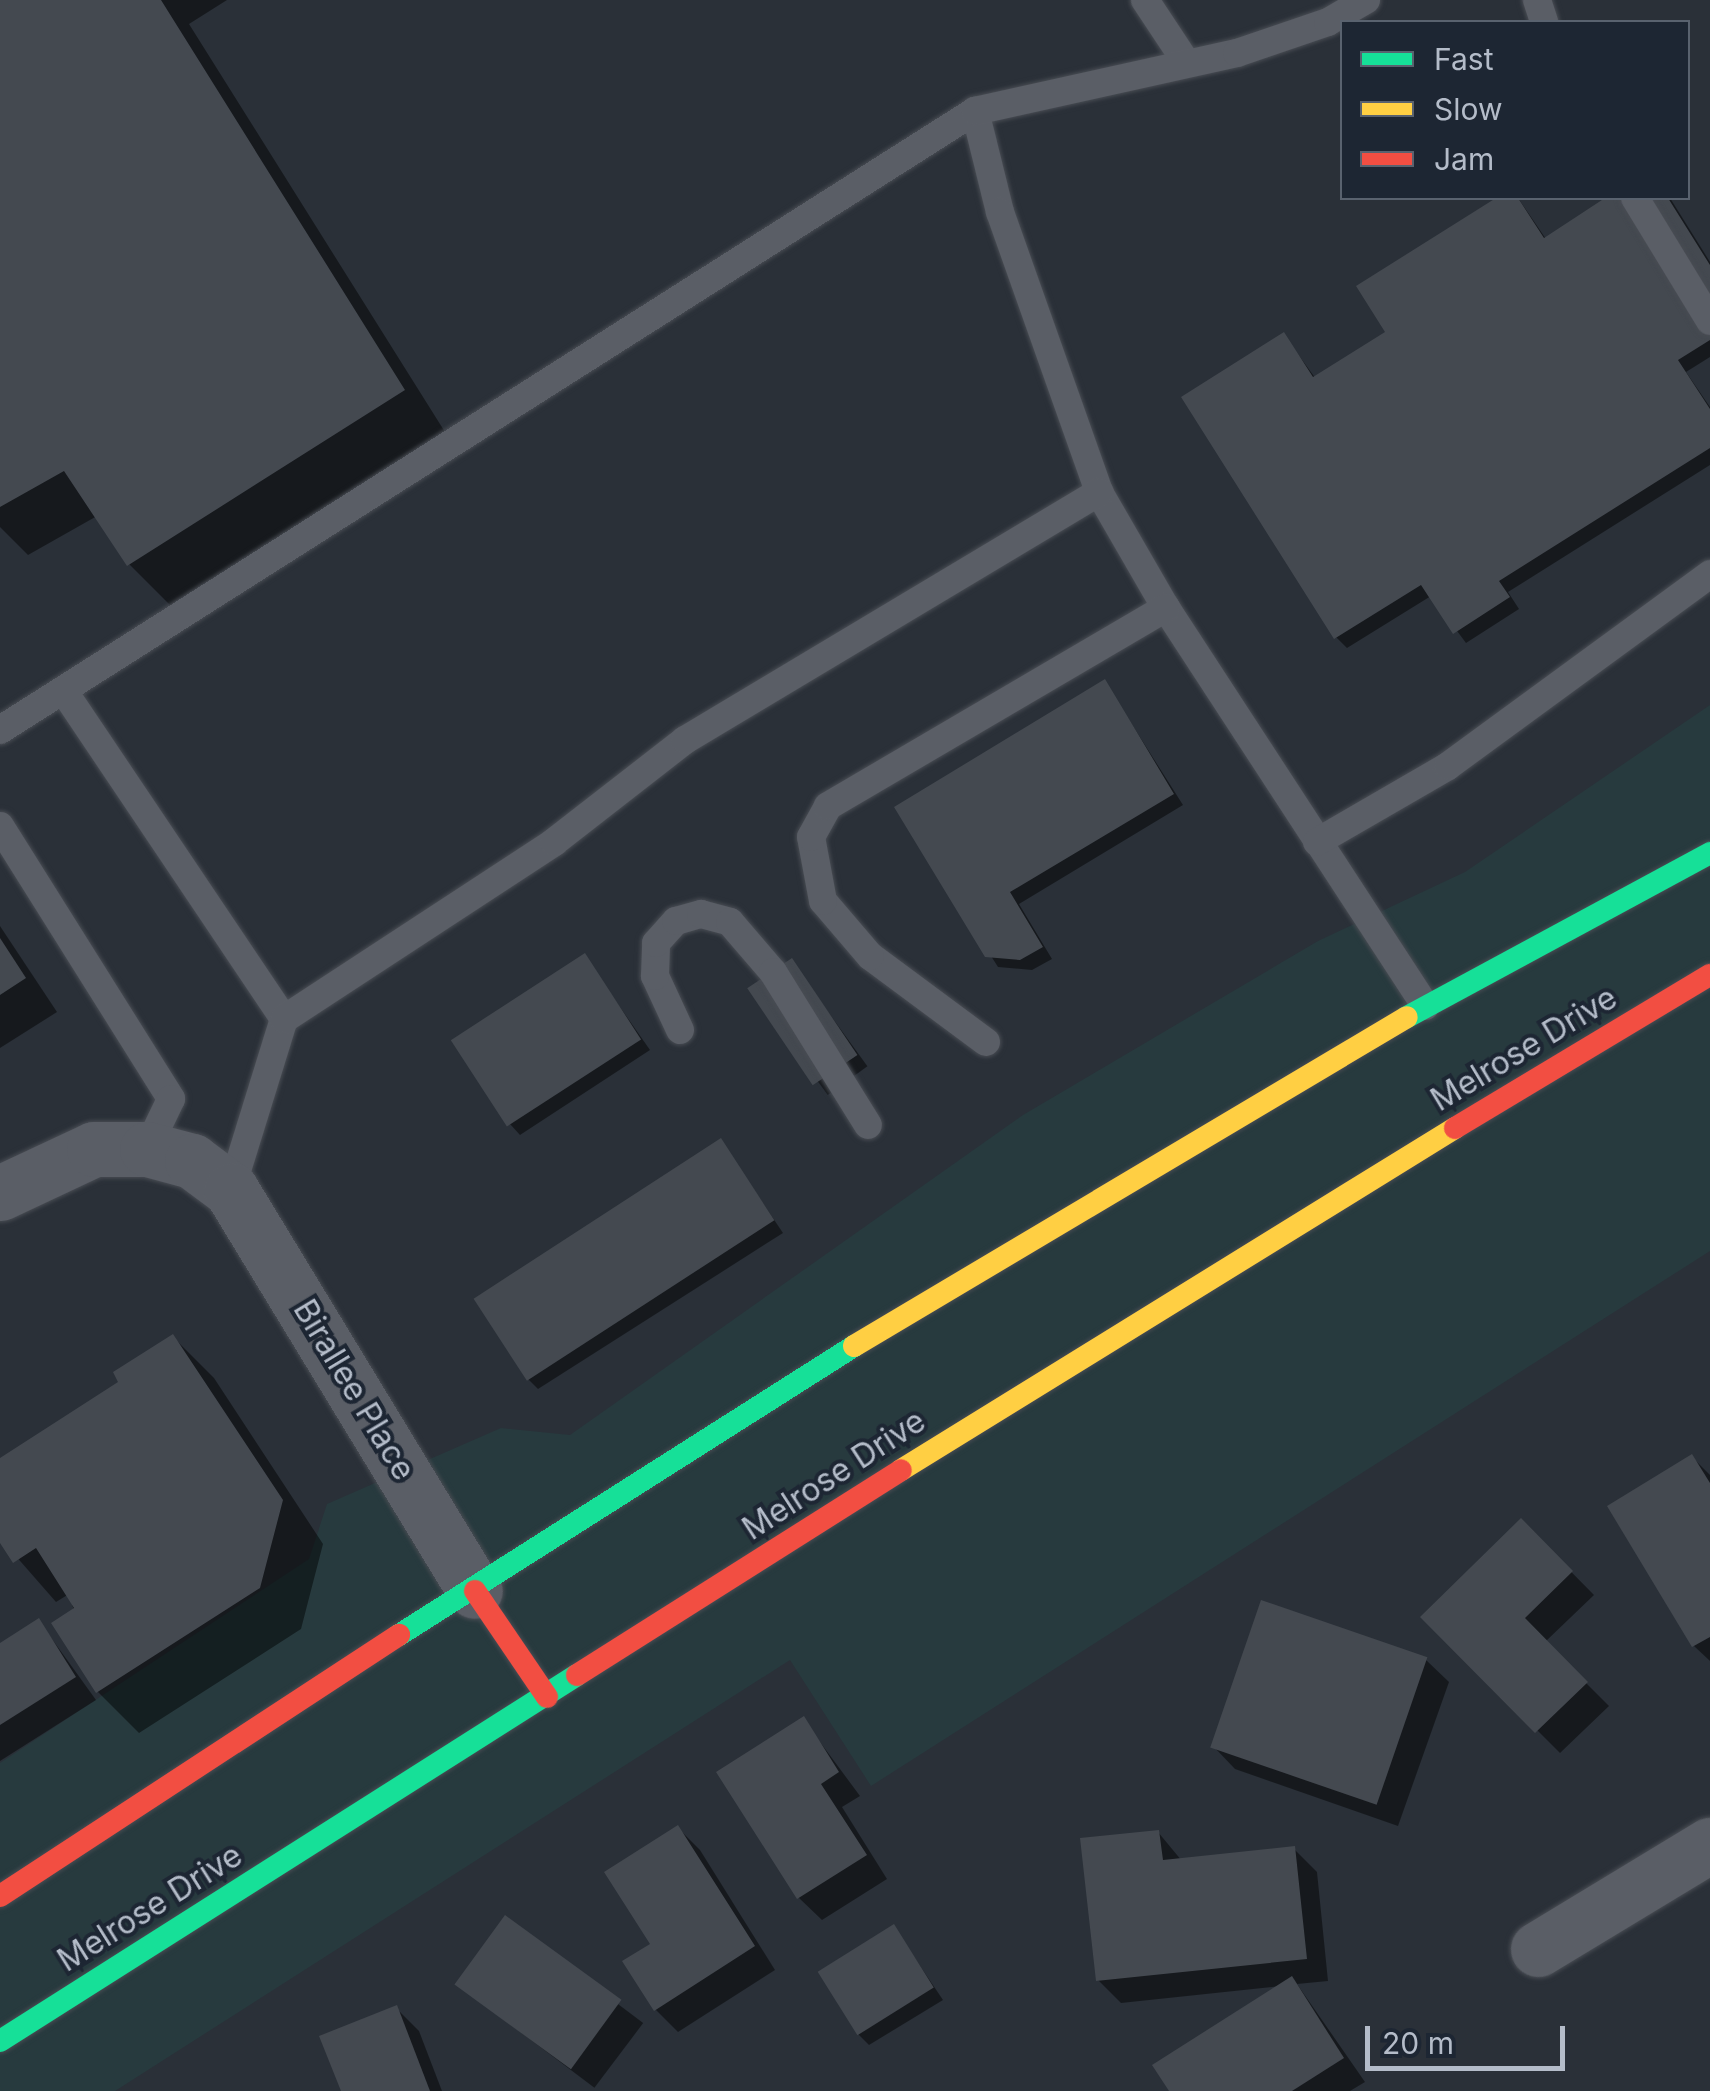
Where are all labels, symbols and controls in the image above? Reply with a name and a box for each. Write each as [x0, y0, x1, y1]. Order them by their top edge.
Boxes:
legend [1340, 20, 1690, 200]
text: Fast [1434, 41, 1493, 77]
text: Slow [1434, 91, 1503, 127]
text: Jam [1434, 141, 1494, 177]
street label: Melrose Drive [1424, 978, 1624, 1120]
street label: Birallee Place [285, 1293, 423, 1487]
street label: Melrose Drive [735, 1402, 933, 1548]
street label: Melrose Drive [51, 1836, 249, 1980]
scale bar [1370, 2006, 1570, 2068]
text: 20 m [1382, 2025, 1454, 2061]

